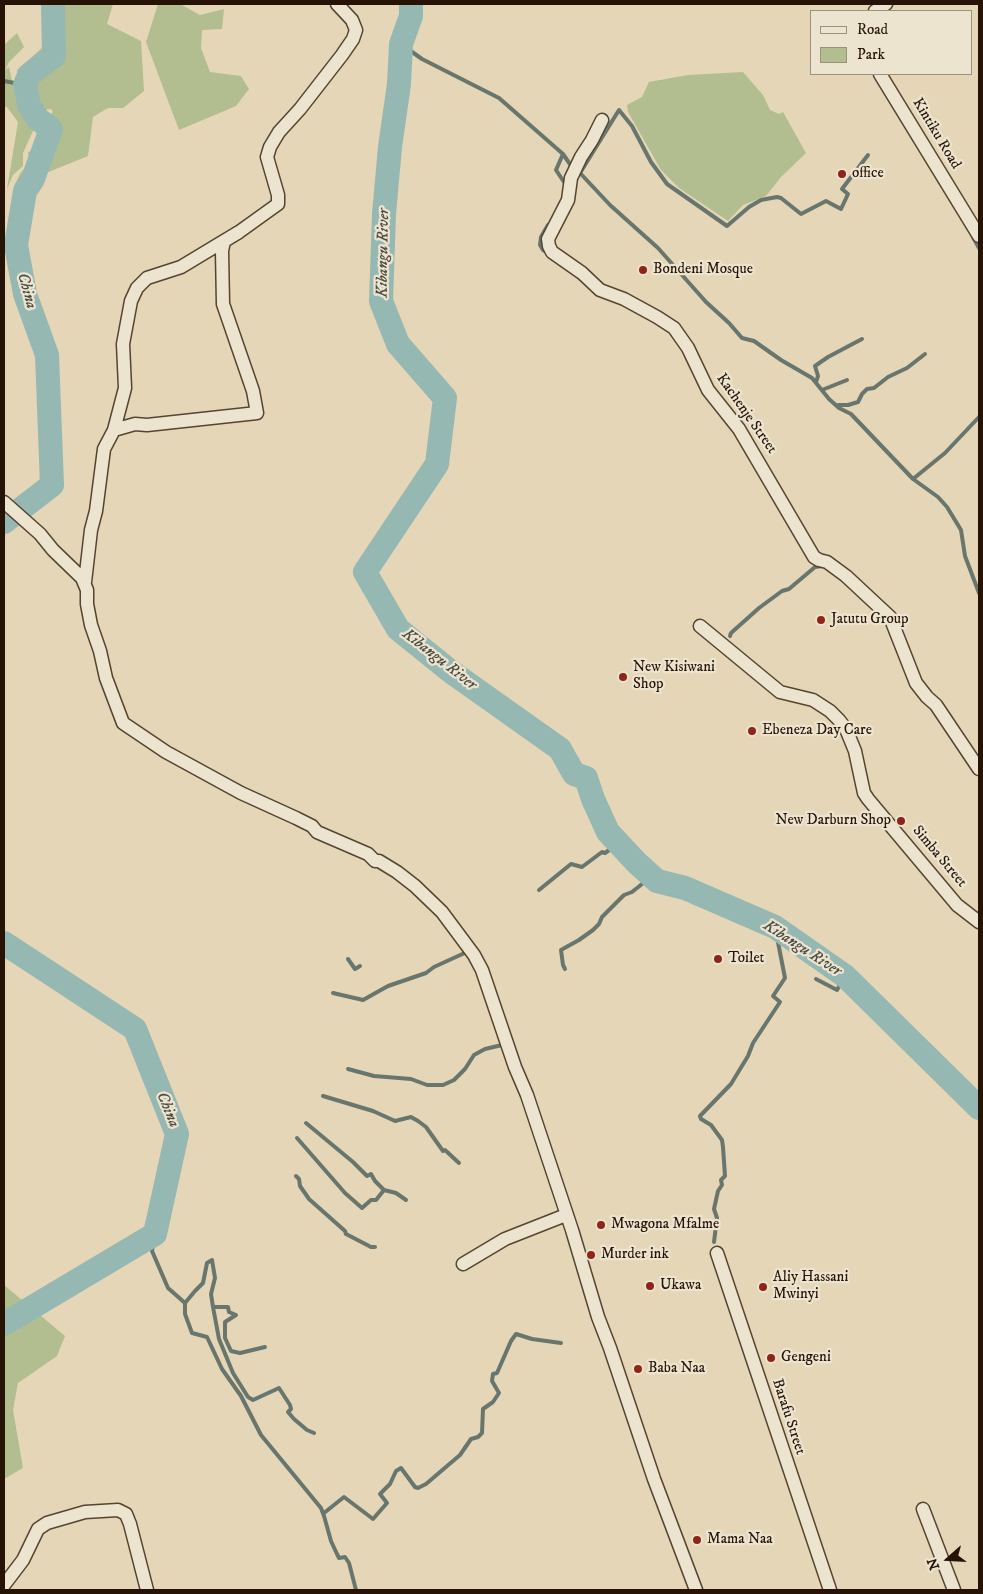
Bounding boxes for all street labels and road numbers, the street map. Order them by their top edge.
street label: Kintiku Road [908,95,964,173]
street label: Kachenje Street [712,370,780,458]
street label: Simba Street [908,822,970,892]
street label: Barafu Street [767,1377,809,1457]

